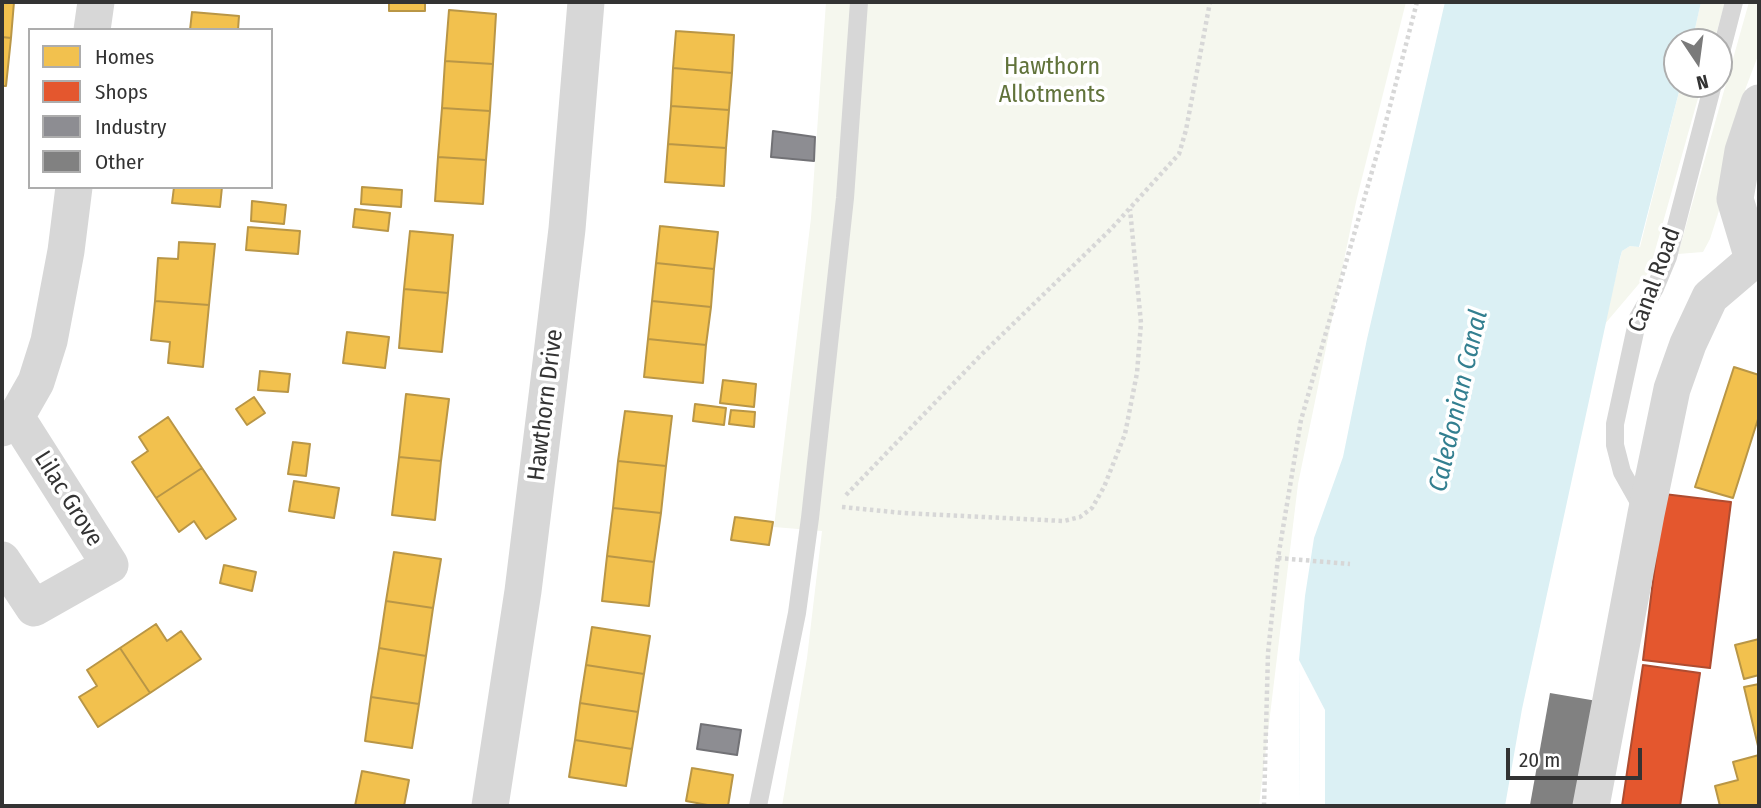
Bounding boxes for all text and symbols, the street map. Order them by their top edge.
legend [28,28,273,189]
north arrow [1663,28,1733,98]
text: Homes [95,44,154,70]
park label: Hawthorn Allotments [999,53,1105,109]
text: N [1694,70,1711,94]
text: Shops [95,79,148,105]
text: Industry [95,114,166,140]
text: Other [95,149,144,175]
street label: Canal Road [1623,224,1687,336]
water label: Caledonian Canal [1423,307,1495,495]
street label: Hawthorn Drive [522,328,570,482]
street label: Lilac Grove [27,446,109,552]
scale bar [1509,734,1646,778]
text: 20 m [1519,747,1560,773]

